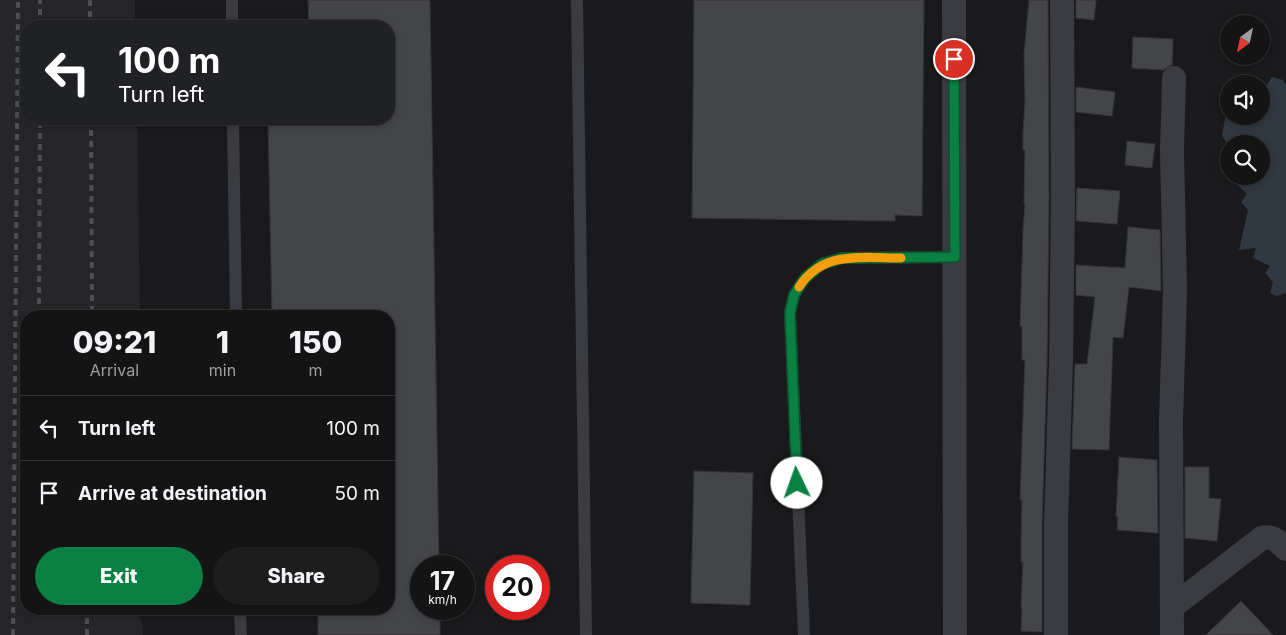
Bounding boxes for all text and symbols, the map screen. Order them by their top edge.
north arrow [1220,15,1270,65]
map controls [1220,15,1270,185]
pin [933,38,975,80]
text: 100 m [118,39,221,81]
icon: left [35,40,100,105]
icon: arrive [940,45,968,73]
button: sound [1220,75,1270,125]
text: Turn left [118,81,204,107]
button: search [1220,135,1270,185]
text: 09:21 [73,324,156,360]
text: 1 [216,324,229,360]
text: 150 [289,324,342,360]
text: Arrival [90,360,139,380]
text: min [209,360,236,380]
text: m [309,360,323,380]
icon: left [35,414,63,442]
text: Turn left [78,417,156,440]
text: 100 m [326,417,380,440]
position arrow [770,456,822,508]
icon: arrive [35,479,63,507]
text: Arrive at destination [78,482,267,505]
text: 50 m [334,482,380,505]
button: Exit [35,547,203,605]
button: Share [213,547,380,605]
speed limit sign: 20 [485,555,550,620]
text: 17 [430,566,455,596]
text: km/h [428,592,457,607]

